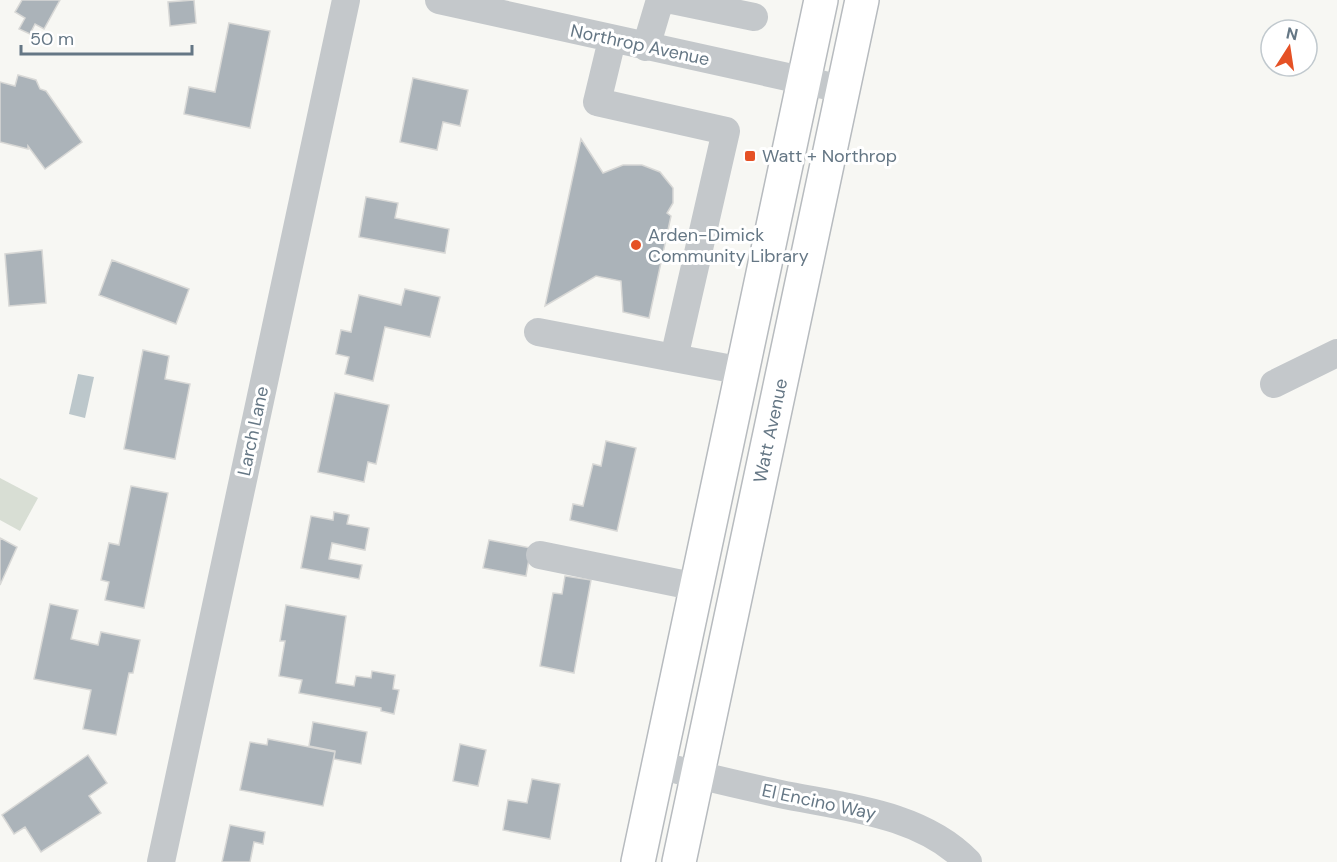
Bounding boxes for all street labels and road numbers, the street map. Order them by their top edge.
street label: Northrop Avenue [568,19,712,71]
street label: Watt Avenue [748,376,793,485]
street label: Larch Lane [232,384,274,478]
street label: El Encino Way [760,778,878,826]

